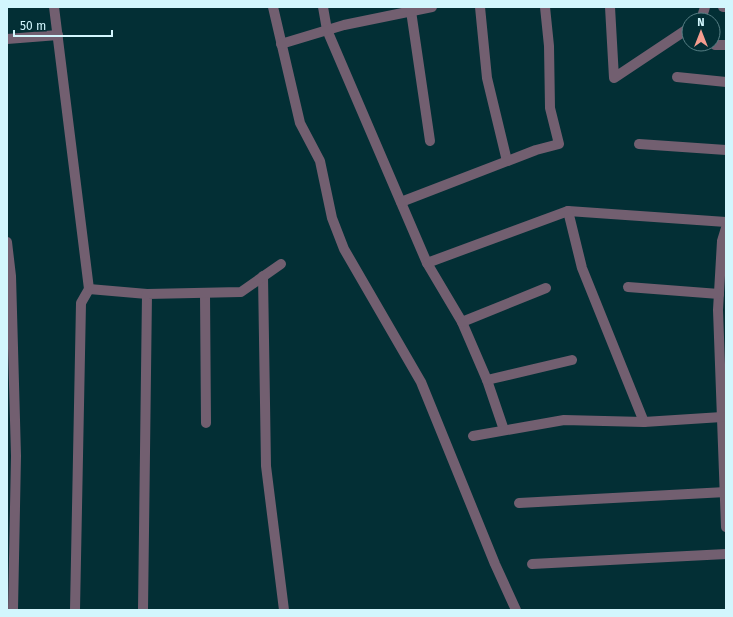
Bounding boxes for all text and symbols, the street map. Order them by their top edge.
scale bar [14,12,112,38]
north arrow [681,12,721,52]
text: N [697,16,705,29]
text: 50 m [20,19,46,33]

